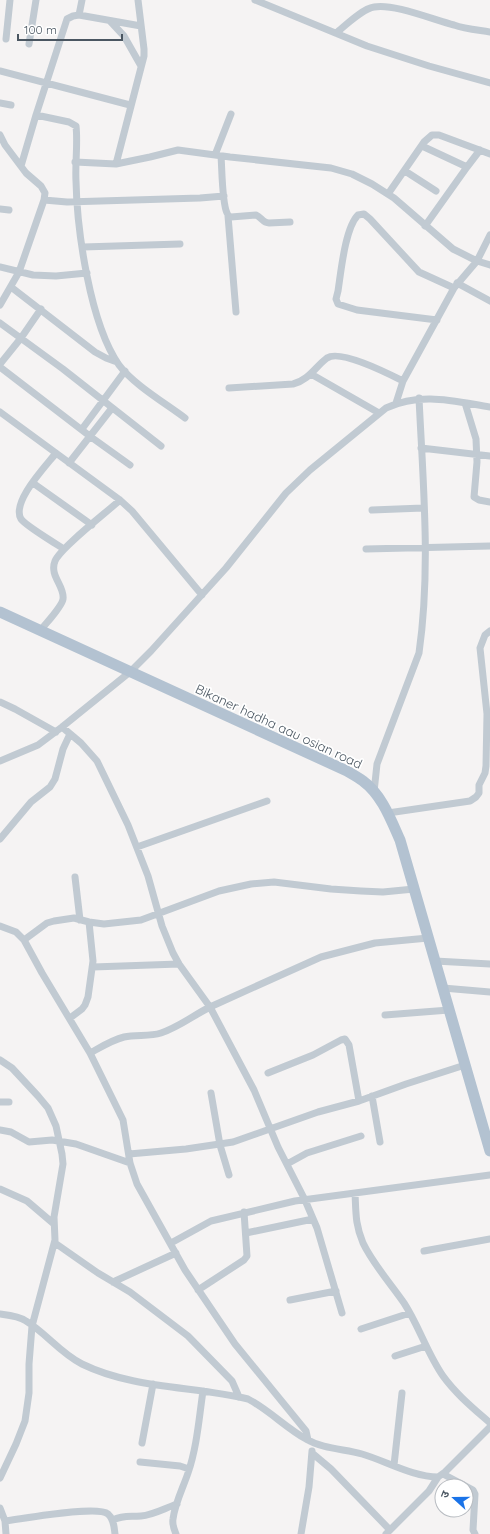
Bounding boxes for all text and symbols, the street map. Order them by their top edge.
scale bar [18,16,122,42]
text: 100 m [24,22,57,37]
street label: Bikaner hadha aau osian road [193,680,365,772]
north arrow [434,1478,474,1518]
text: उ [437,1488,453,1500]

